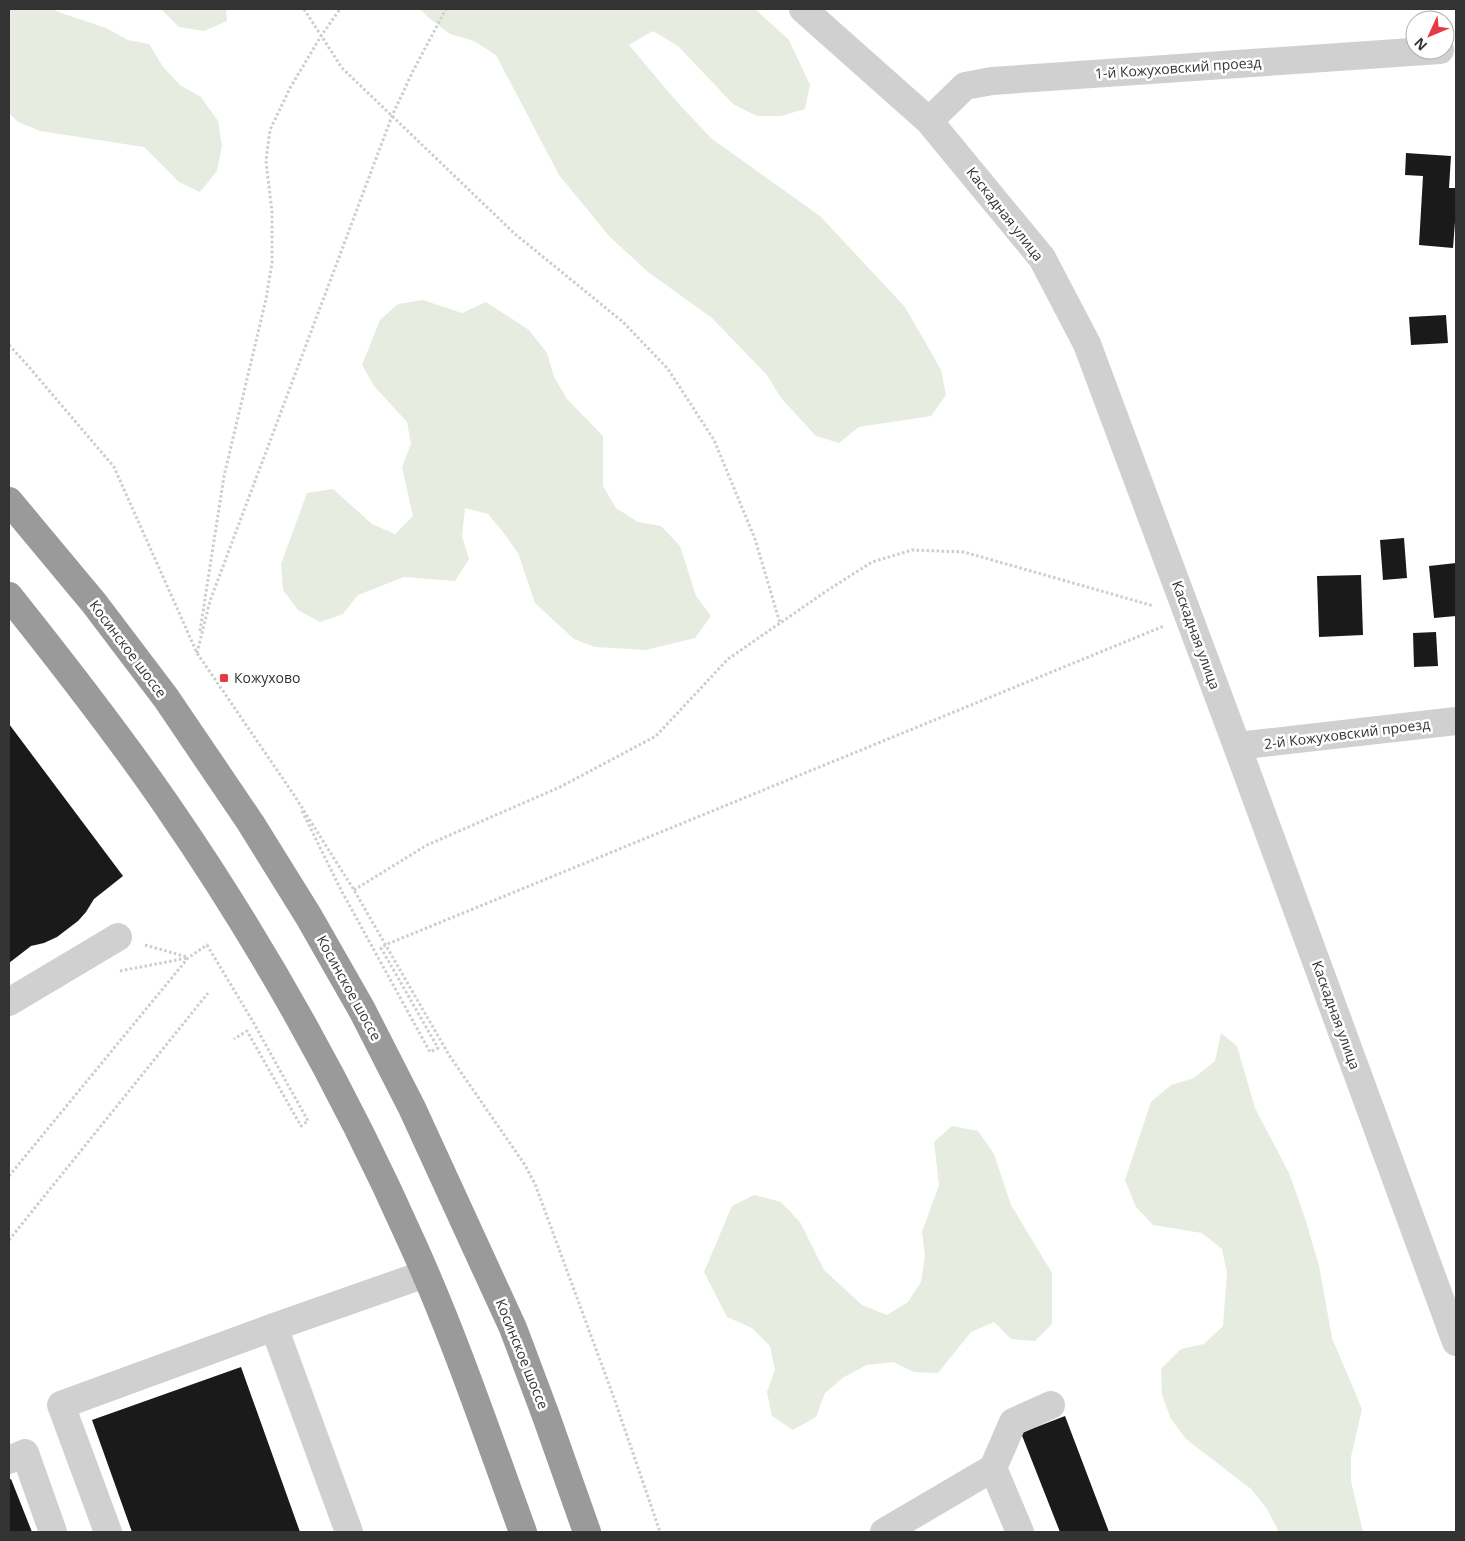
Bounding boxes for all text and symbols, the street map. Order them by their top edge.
north arrow [1405,10,1455,60]
text: N [1409,34,1431,55]
street label: 1-й Кожуховский проезд [1094,52,1262,83]
street label: Каскадная улица [963,163,1048,265]
street label: Каскадная улица [1168,578,1225,692]
street label: Косинское шоссе [85,596,171,701]
place label: Кожухово [234,668,300,687]
marker: Кожухово [218,672,230,684]
street label: 2-й Кожуховский проезд [1263,714,1431,753]
street label: Косинское шоссе [313,932,386,1044]
street label: Каскадная улица [1308,958,1365,1072]
street label: Косинское шоссе [492,1296,553,1412]

